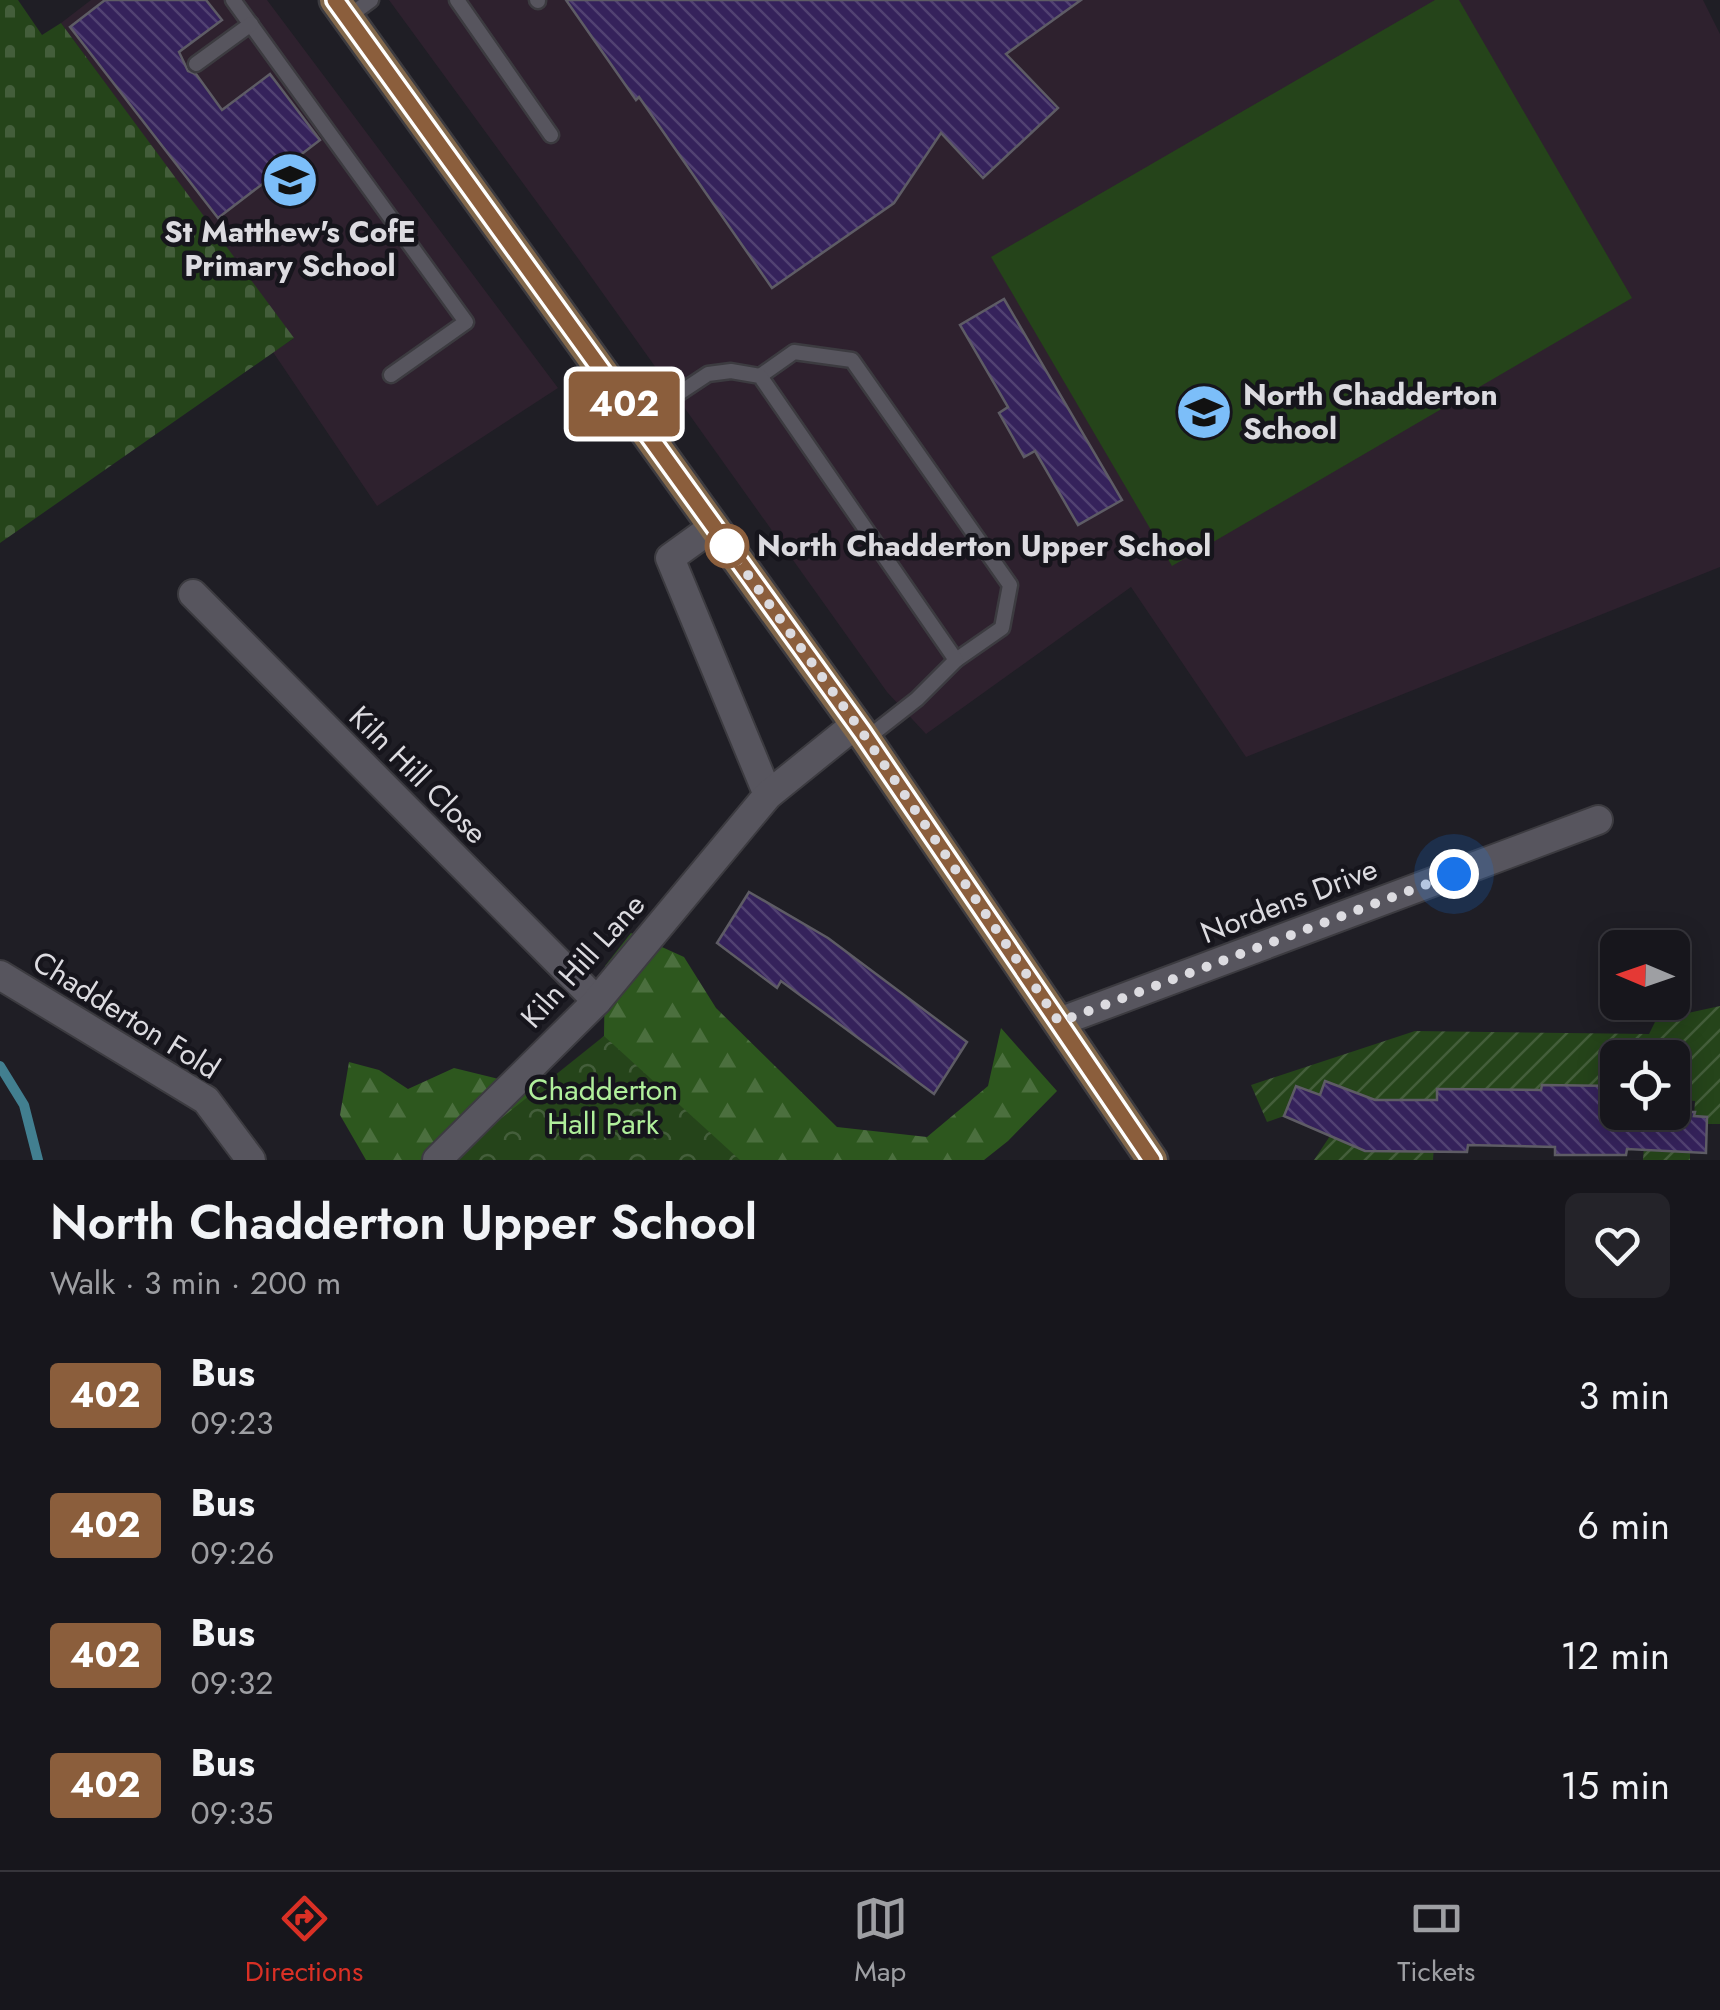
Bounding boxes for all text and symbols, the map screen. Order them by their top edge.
school or university icon: St Matthew's CofE Primary School [260,150,320,210]
place label: St Matthew's CofE Primary School [164,210,416,287]
line badge: 402 [566,372,682,436]
place label: North Chadderton School [1243,373,1498,450]
text: 402 [589,379,659,429]
school or university icon: North Chadderton School [1174,382,1234,442]
place label: North Chadderton Upper School [757,524,1211,567]
marker: North Chadderton Upper School [706,525,748,567]
street label: Kiln Hill Close [340,696,497,853]
street label: Nordens Drive [1194,847,1383,954]
your location [1429,849,1479,899]
street label: Kiln Hill Lane [511,884,655,1037]
north arrow [1600,930,1690,1020]
map controls [1600,930,1690,1130]
street label: Chadderton Fold [24,940,228,1089]
button: locate [1600,1040,1690,1130]
park label: Chadderton Hall Park [528,1068,678,1145]
text: North Chadderton Upper School [50,1188,757,1257]
button: heart [1565,1193,1670,1298]
text: Walk · 3 min · 200 m [50,1260,341,1306]
text: Bus [191,1345,255,1400]
text: 3 min [1578,1368,1670,1423]
text: 402 [70,1370,141,1420]
text: 09:23 [191,1400,273,1446]
text: Bus [191,1475,255,1530]
text: 6 min [1577,1498,1670,1553]
text: 402 [70,1500,141,1550]
text: 09:26 [191,1530,274,1576]
text: Bus [191,1605,255,1660]
text: 12 min [1560,1628,1670,1683]
text: 402 [70,1630,141,1680]
text: 09:32 [191,1660,273,1706]
text: Bus [191,1735,255,1790]
text: 15 min [1561,1758,1670,1813]
text: 402 [70,1760,141,1810]
text: 09:35 [191,1790,273,1836]
tab: Directions [245,1891,363,1992]
tab: Map [853,1891,908,1992]
tab: Tickets [1397,1891,1475,1992]

